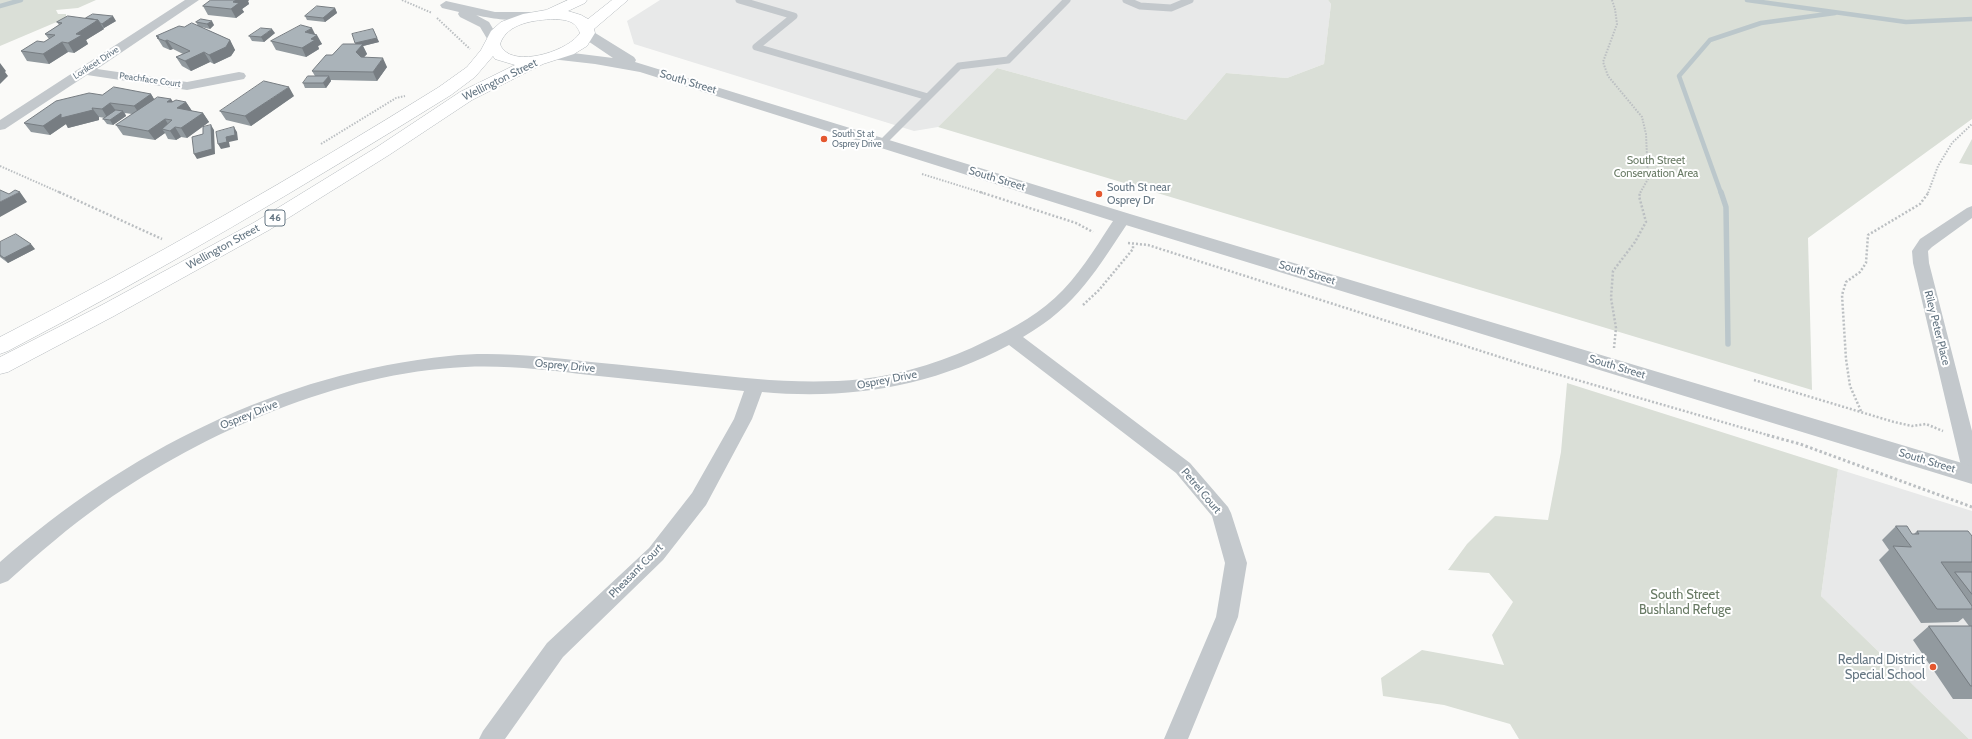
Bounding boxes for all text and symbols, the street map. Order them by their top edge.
street label: Lorikeet Drive [71,44,121,82]
street label: Wellington Street [461,56,539,104]
street label: South Street [658,67,718,97]
street label: Peachface Court [119,70,181,90]
place label: South St at Osprey Drive [832,129,882,150]
marker: South St at Osprey Drive [819,134,829,144]
park label: South Street Conservation Area [1614,154,1698,180]
street label: South Street [967,164,1027,194]
place label: South St near Osprey Dr [1107,181,1170,207]
marker: South St near Osprey Dr [1094,189,1104,199]
road number: 46 [265,210,285,226]
street label: Wellington Street [184,222,262,272]
street label: South Street [1277,258,1337,288]
street label: Riley Peter Place [1921,289,1953,367]
street label: South Street [1587,352,1647,382]
street label: Osprey Drive [534,357,596,375]
street label: Osprey Drive [856,368,918,392]
street label: Osprey Drive [218,398,280,432]
street label: South Street [1897,446,1957,476]
street label: Petrel Court [1178,466,1224,516]
street label: Pheasant Court [606,541,666,601]
park label: South Street Bushland Refuge [1639,587,1731,618]
place label: Redland District Special School [1838,652,1925,683]
marker: Redland District Special School [1928,662,1938,672]

